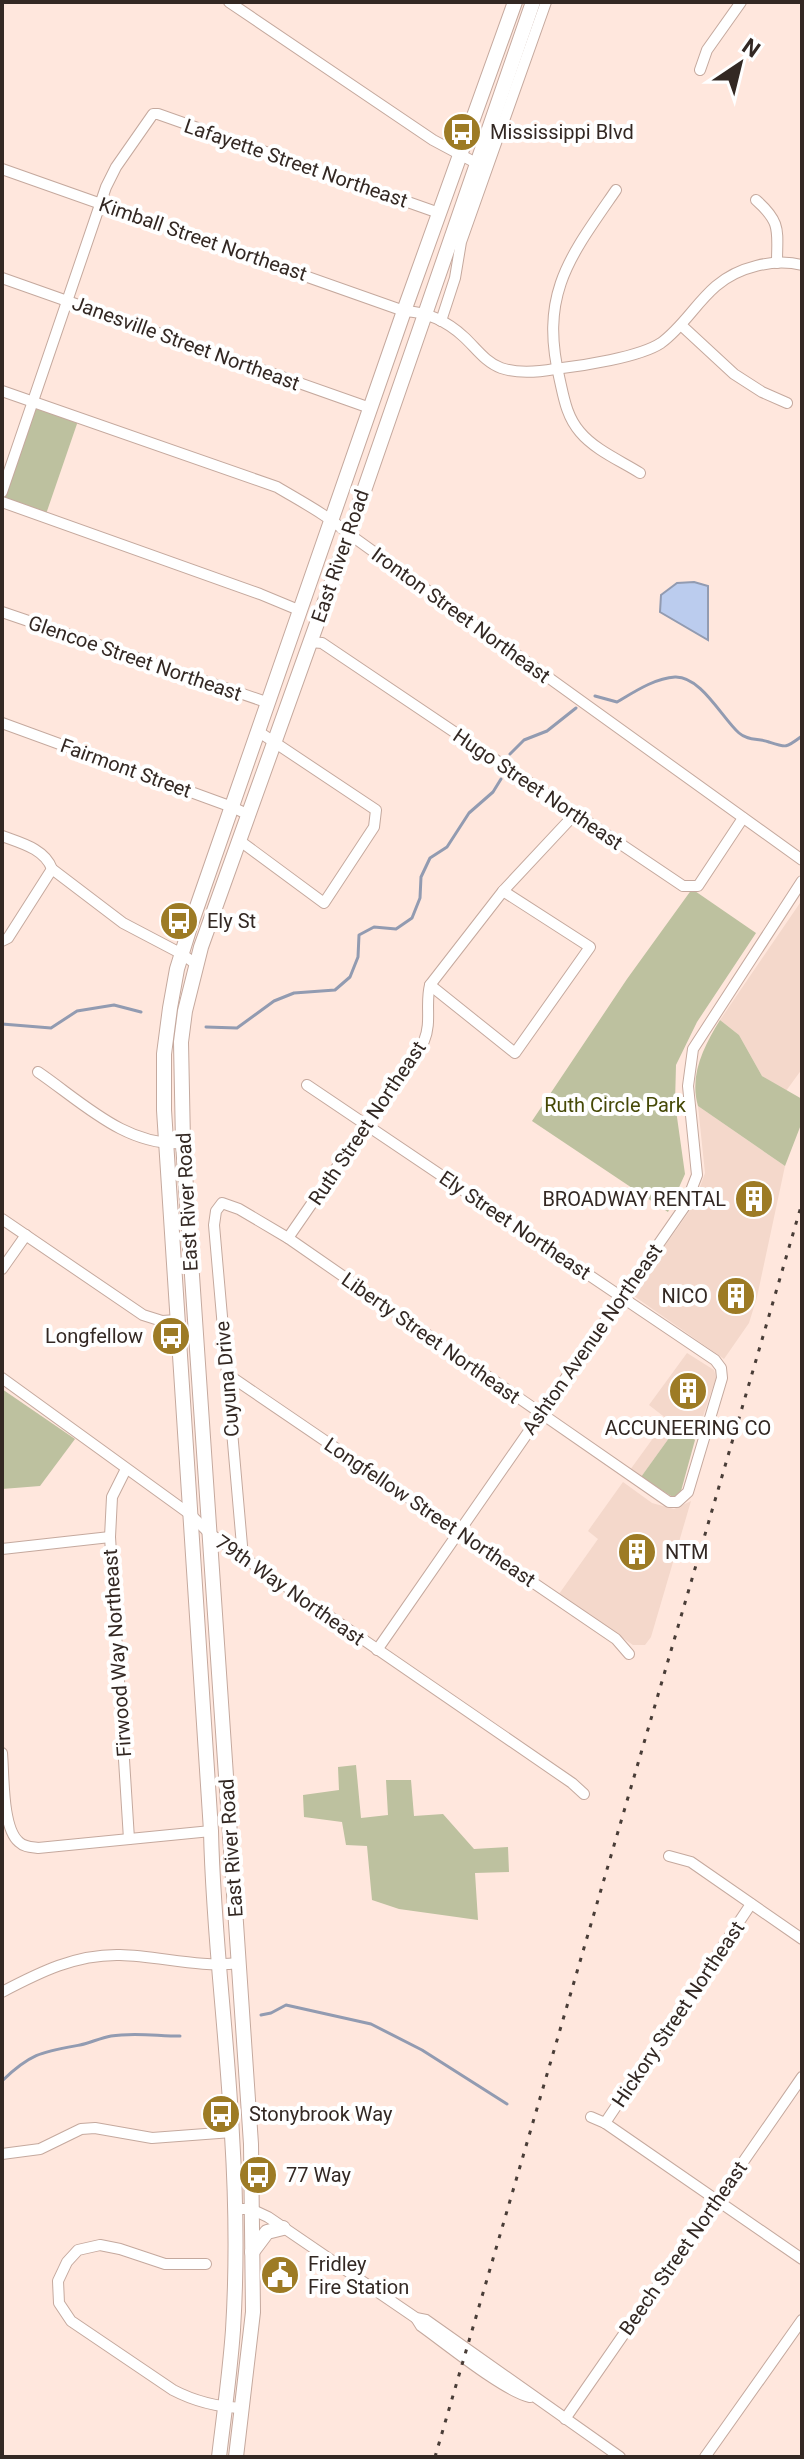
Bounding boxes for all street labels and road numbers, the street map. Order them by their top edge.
street label: Lafayette Street Northeast [181,113,411,213]
street label: Kimball Street Northeast [96,192,310,286]
street label: Janesville Street Northeast [69,291,303,395]
street label: East River Road [306,486,374,626]
street label: Ironton Street Northeast [367,542,555,688]
street label: Glencoe Street Northeast [25,610,245,706]
street label: Hugo Street Northeast [449,723,627,855]
street label: Fairmont Street [57,733,195,803]
street label: Ruth Street Northeast [303,1037,431,1209]
street label: East River Road [171,1132,203,1272]
street label: Ely Street Northeast [435,1165,595,1285]
street label: Ashton Avenue Northeast [517,1239,667,1439]
street label: Liberty Street Northeast [337,1267,525,1409]
street label: Cuyuna Drive [210,1320,244,1438]
street label: Longfellow Street Northeast [320,1432,540,1592]
street label: 79th Way Northeast [211,1530,369,1650]
street label: Firwood Way Northeast [98,1548,136,1758]
street label: East River Road [214,1778,248,1918]
street label: Hickory Street Northeast [607,1916,749,2112]
street label: Beech Street Northeast [614,2156,752,2340]

